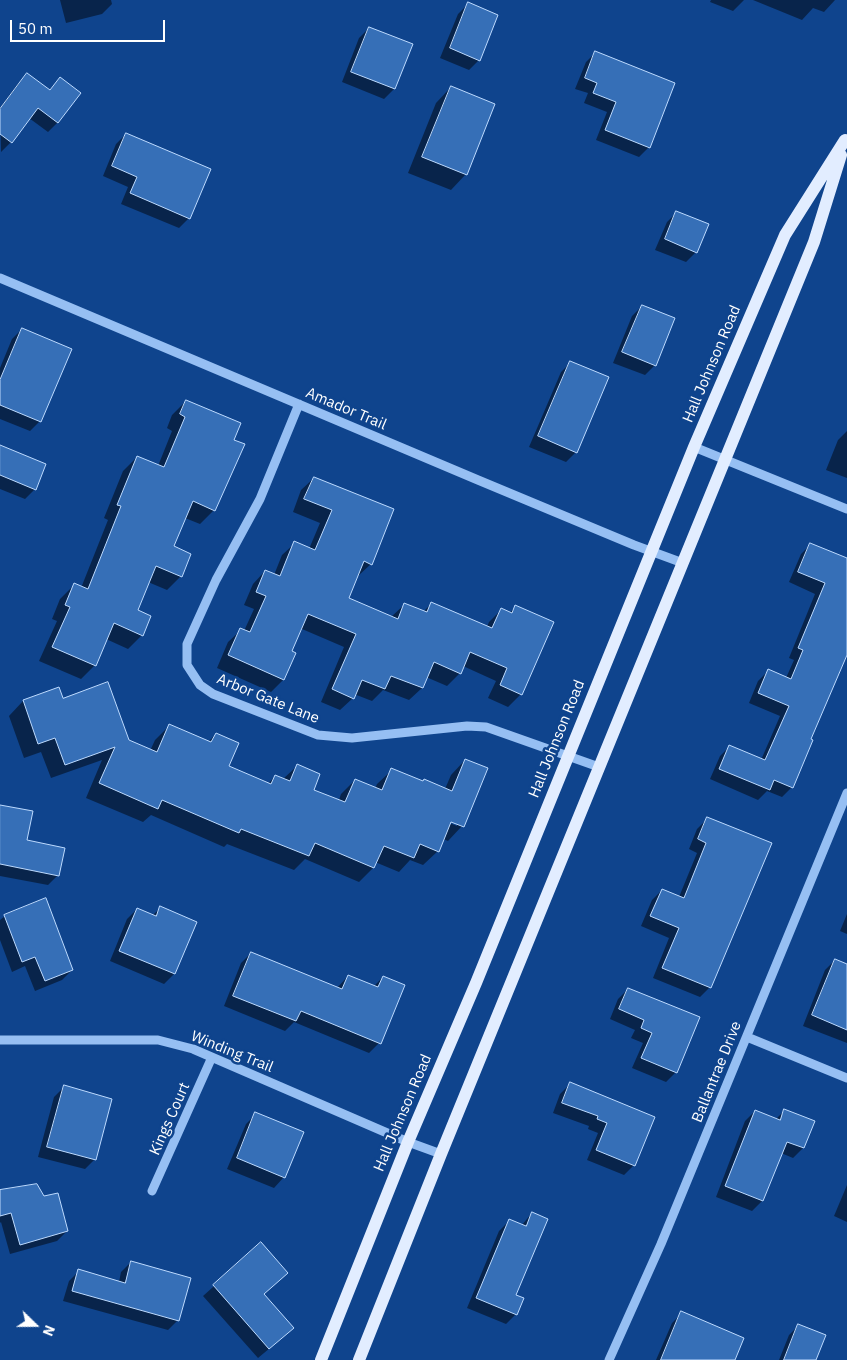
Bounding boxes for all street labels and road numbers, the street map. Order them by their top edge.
street label: Hall Johnson Road [679,303,745,425]
street label: Amador Trail [303,384,389,434]
street label: Arbor Gate Lane [214,670,322,728]
street label: Hall Johnson Road [525,677,589,801]
street label: Ballantrae Drive [688,1019,746,1125]
street label: Winding Trail [188,1027,276,1077]
street label: Hall Johnson Road [370,1052,436,1174]
street label: Kings Court [146,1080,194,1158]

